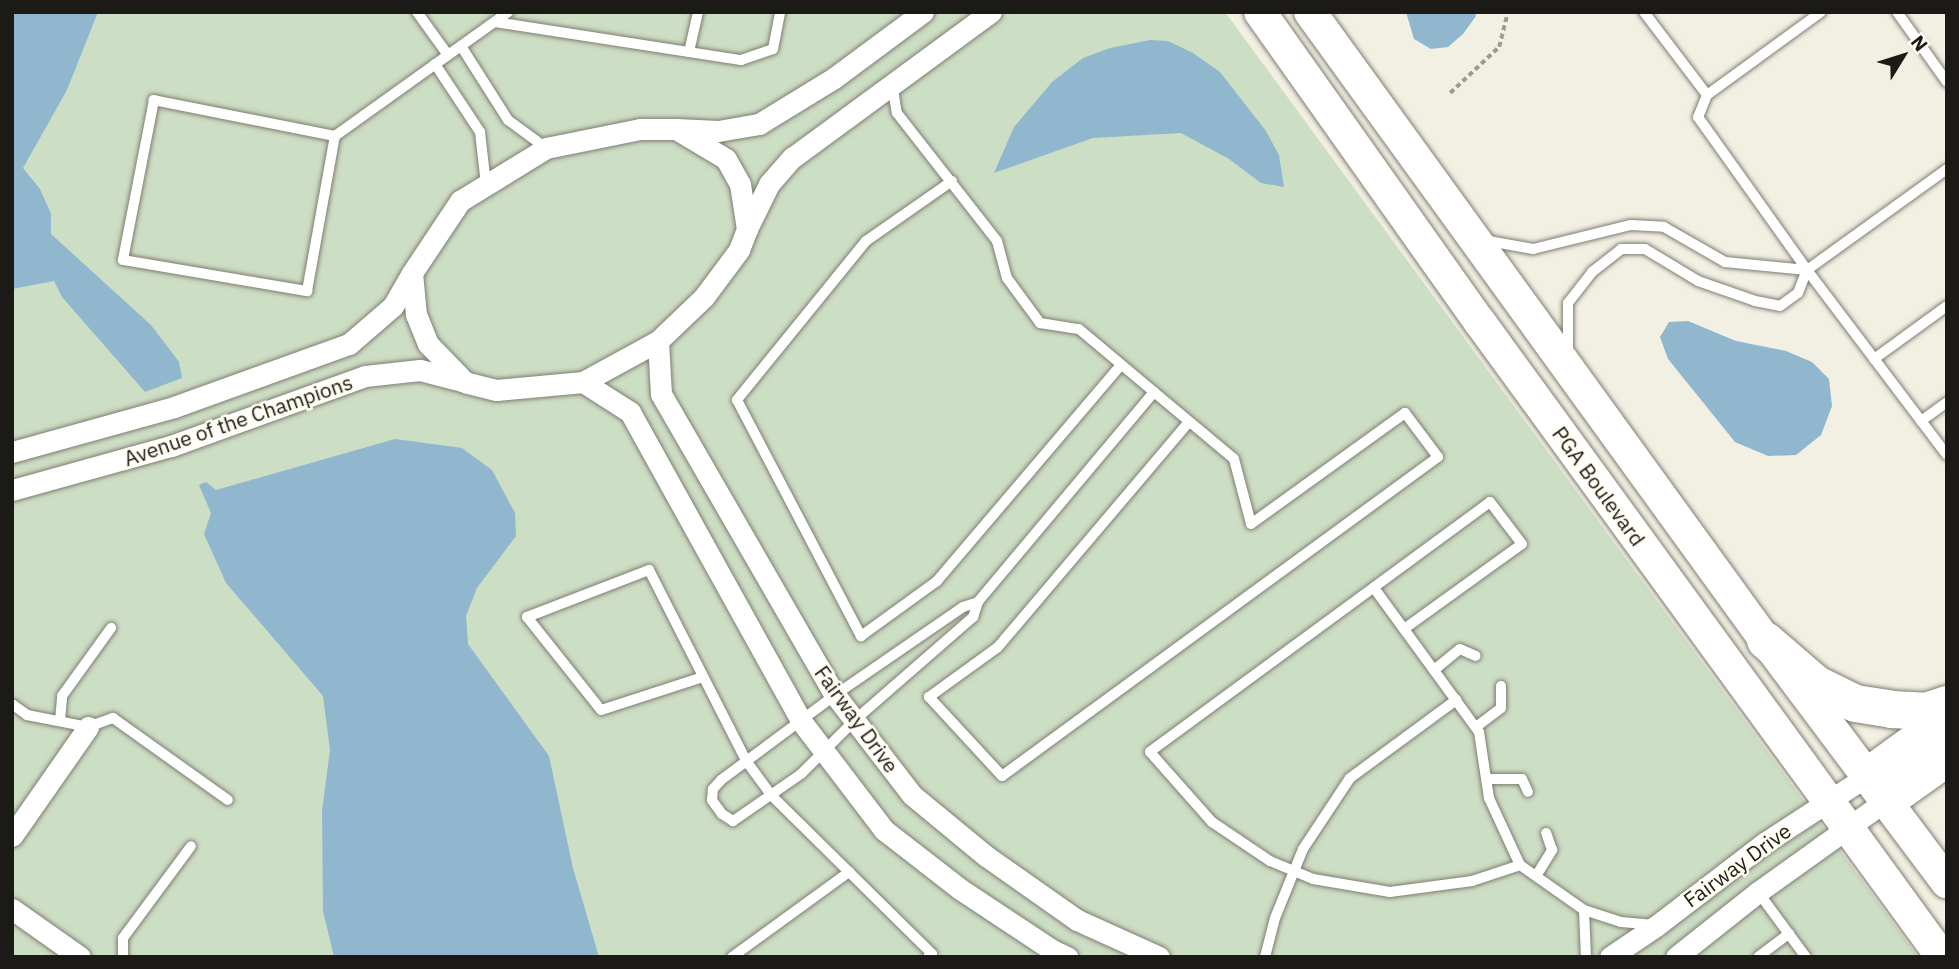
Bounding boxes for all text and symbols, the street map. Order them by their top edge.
north arrow [1868,21,1938,91]
text: N [1906,30,1933,56]
street label: Avenue of the Champions [120,369,356,471]
street label: PGA Boulevard [1547,421,1651,551]
street label: Fairway Drive [810,660,904,778]
street label: Fairway Drive [1678,818,1796,912]

